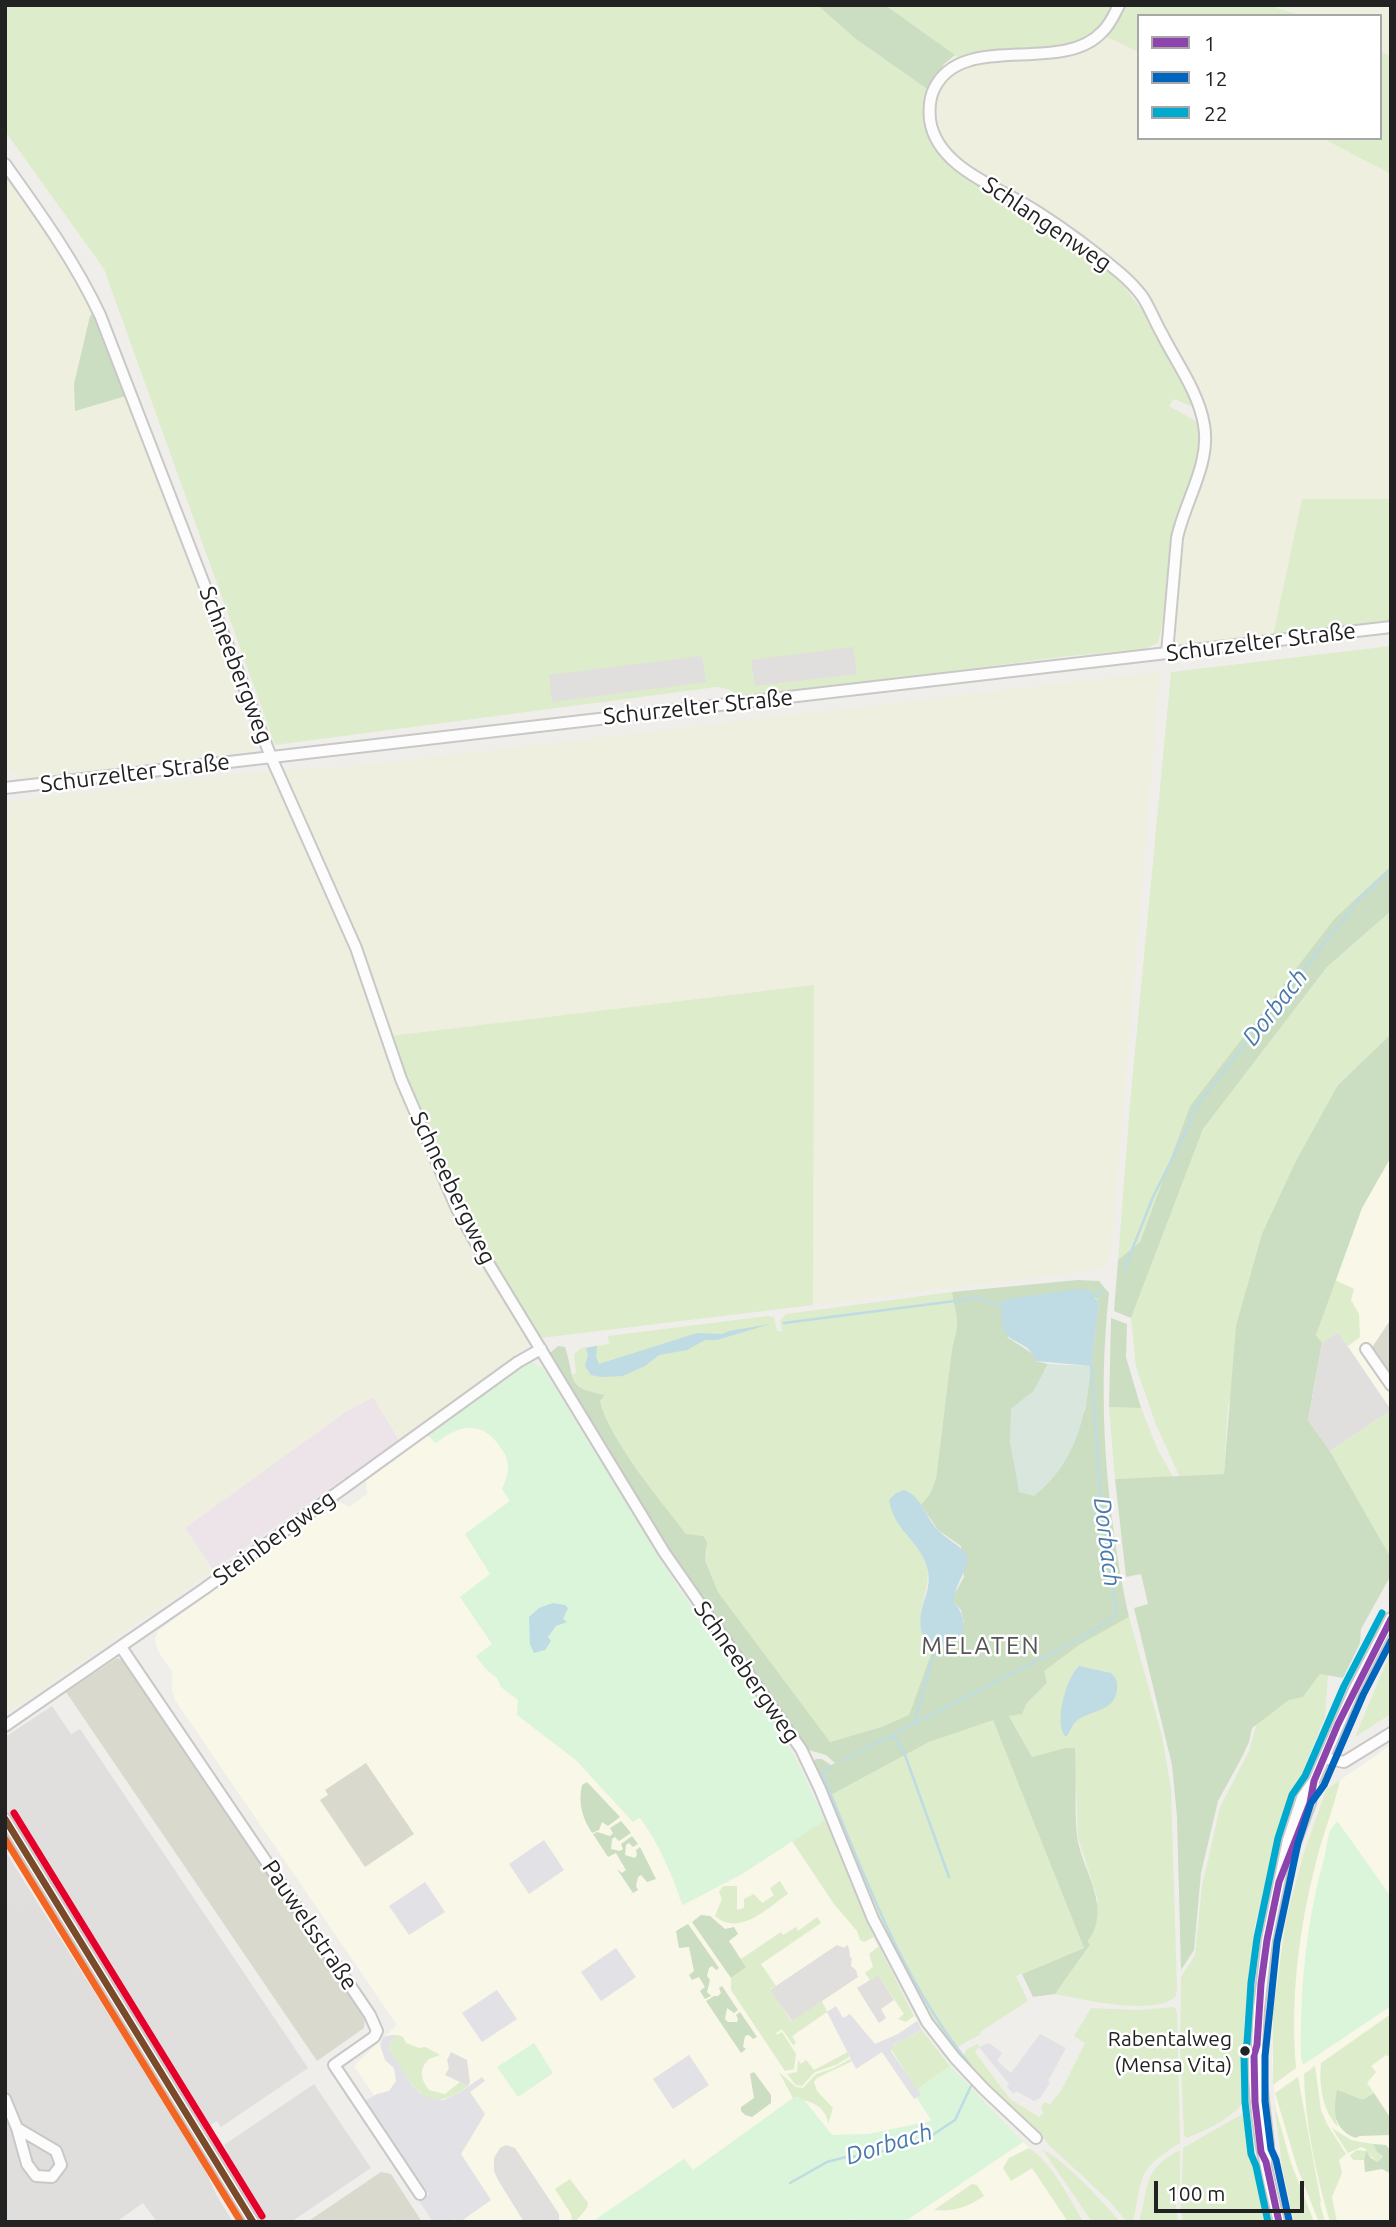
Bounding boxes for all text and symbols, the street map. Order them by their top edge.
legend [1137,14,1382,140]
text: 1 [1204,31,1216,55]
text: 12 [1204,66,1228,90]
text: 22 [1204,101,1228,125]
street label: Schlangenweg [977,171,1117,277]
street label: Schneebergweg [193,582,279,748]
street label: Schurzelter Straße [1165,617,1357,667]
street label: Schurzelter Straße [602,683,794,731]
street label: Schurzelter Straße [39,748,231,798]
water label: Dorbach [1236,963,1314,1051]
street label: Schneebergweg [404,1107,502,1269]
street label: Steinbergweg [208,1484,340,1592]
water label: Dorbach [1087,1496,1127,1588]
street label: Schneebergweg [688,1596,806,1748]
district label: MELATEN [922,1632,1040,1660]
street label: Pauwelsstraße [256,1855,364,1995]
place label: Rabentalweg (Mensa Vita) [1108,2026,1232,2076]
marker: Rabentalweg (Mensa Vita) [1238,2044,1252,2058]
water label: Dorbach [842,2117,936,2171]
scale bar [1158,2168,1308,2212]
text: 100 m [1167,2181,1225,2205]

